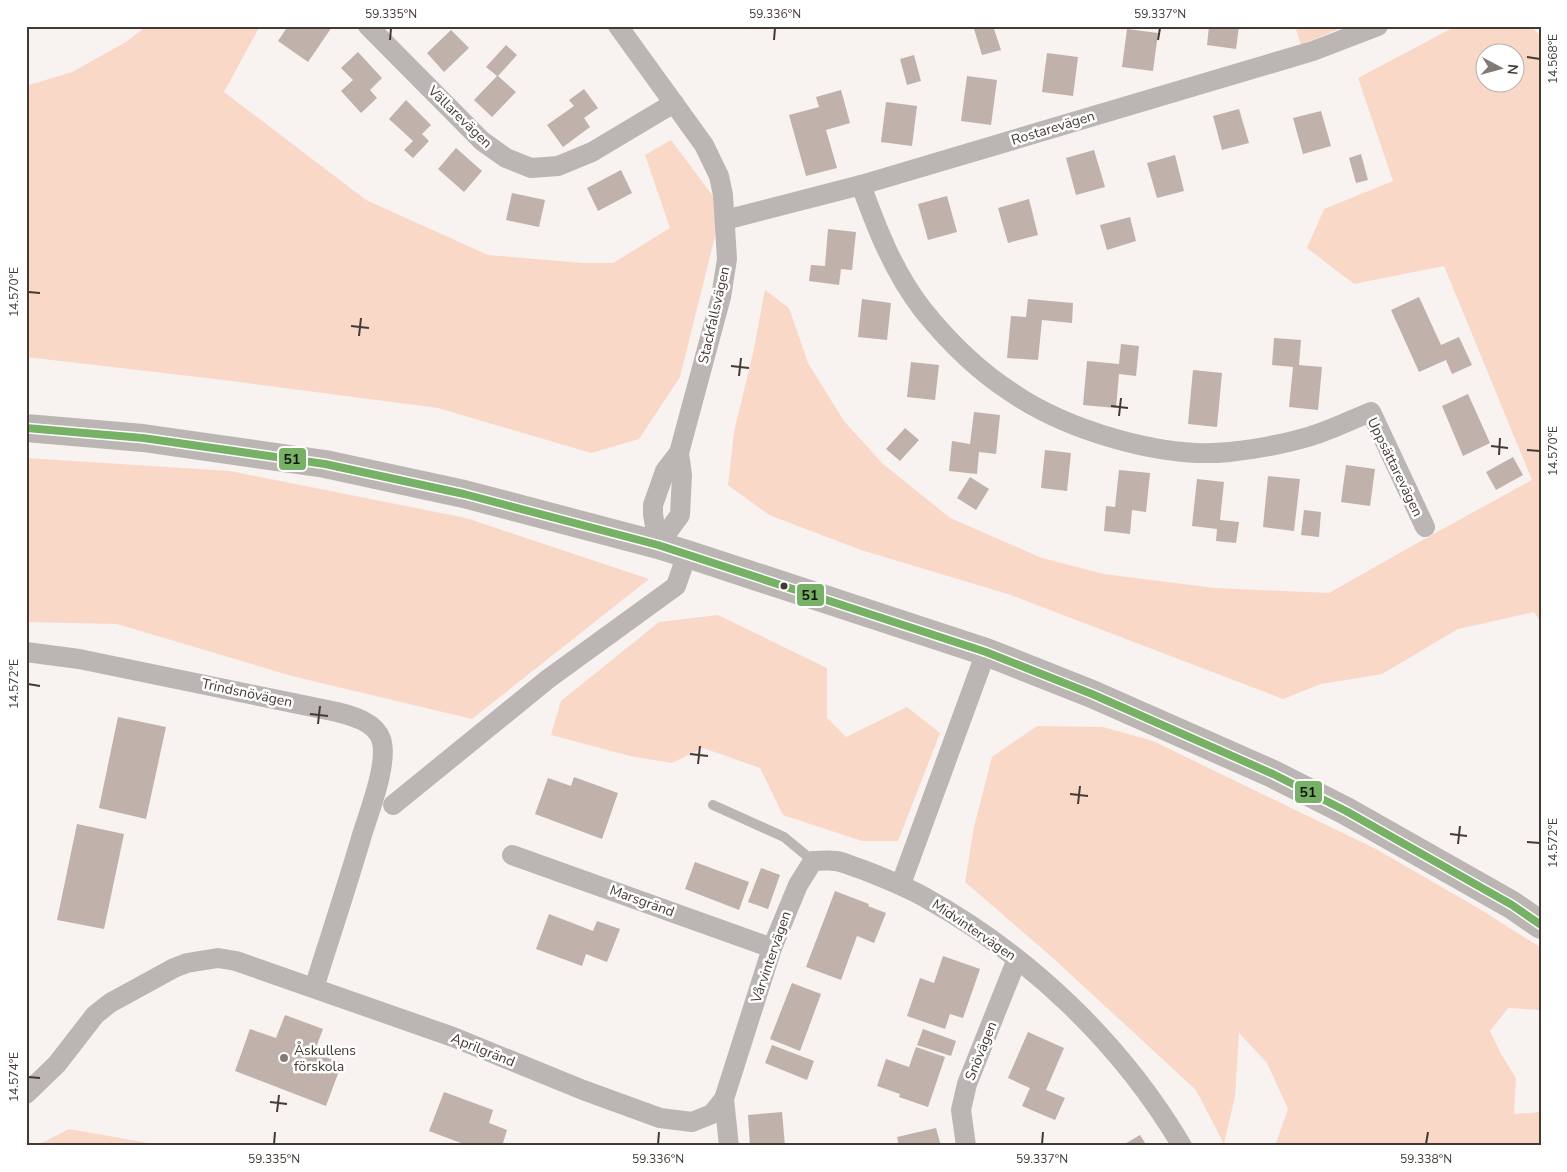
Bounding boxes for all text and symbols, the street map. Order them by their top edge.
text: 59.335°N [365,6,417,22]
text: 59.336°N [749,6,801,22]
text: 59.337°N [1134,6,1186,22]
text: 14.568°E [1545,34,1561,84]
north arrow [1474,42,1524,92]
text: N [1502,63,1522,76]
street label: Vällarevägen [423,81,496,152]
street label: Rostarevägen [1009,106,1097,150]
street label: Stackfallsvägen [694,264,734,366]
text: 14.570°E [6,267,22,317]
street label: Uppsättarevägen [1363,414,1427,520]
text: 14.570°E [1545,426,1561,476]
line badge: 51 [278,447,307,471]
text: 51 [284,450,300,469]
unlabelled marker [779,581,789,591]
line badge: 51 [796,583,825,607]
text: 51 [802,586,818,605]
text: 14.572°E [6,659,22,709]
street label: Trindsnövägen [200,674,294,712]
line badge: 51 [1294,780,1323,804]
text: 51 [1300,783,1316,802]
text: 14.572°E [1545,818,1561,868]
street label: Marsgränd [607,880,677,922]
street label: Midvintervägen [928,895,1020,965]
street label: Vårvintervägen [746,909,796,1006]
street label: Snövägen [961,1019,1001,1083]
street label: Aprilgränd [448,1029,518,1071]
place label: Åskullens förskola [294,1041,356,1076]
text: 14.574°E [6,1052,22,1102]
marker: Åskullens förskola [278,1052,290,1064]
text: 59.335°N [248,1151,300,1167]
text: 59.336°N [632,1151,684,1167]
text: 59.337°N [1016,1151,1068,1167]
text: 59.338°N [1400,1151,1452,1167]

